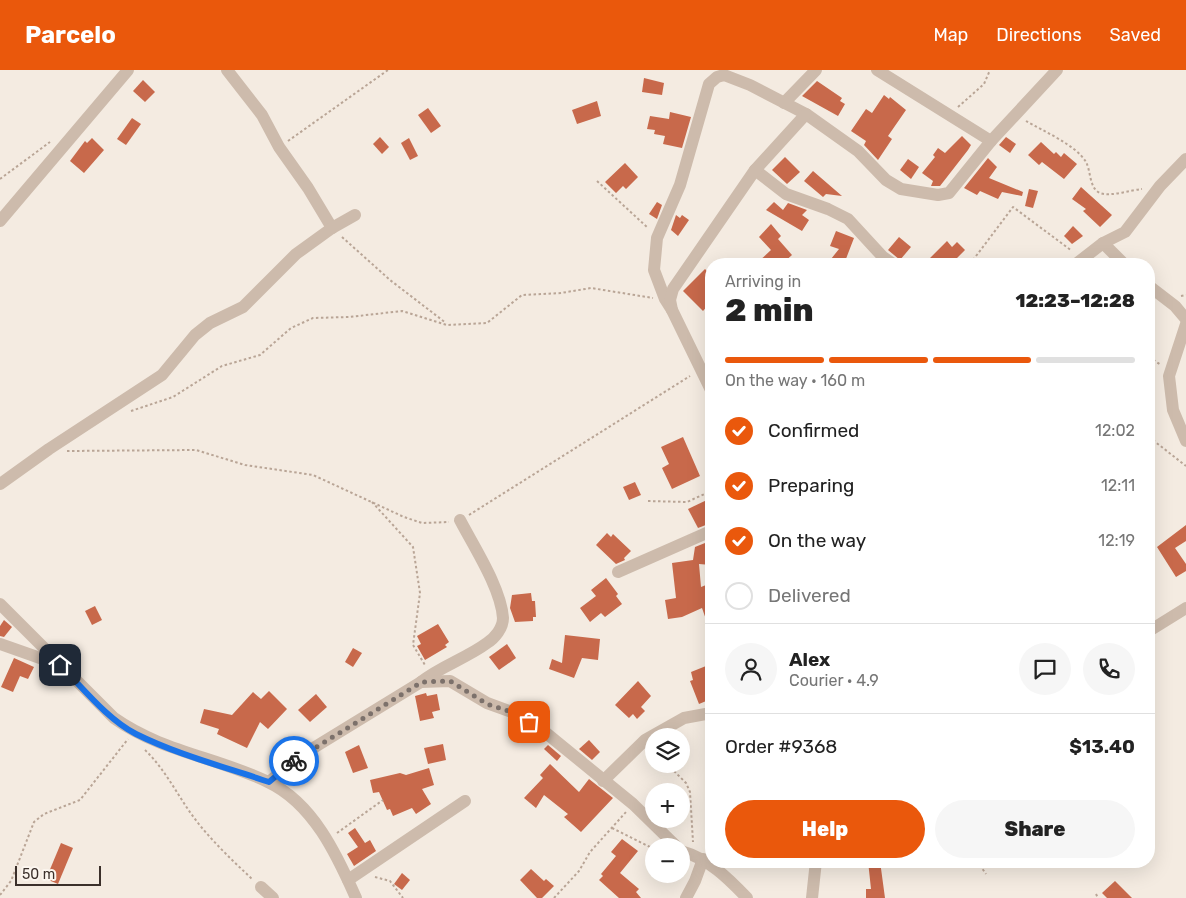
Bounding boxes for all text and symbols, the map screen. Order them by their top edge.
text: Parcelo [25,21,116,49]
text: Map [933,24,968,46]
text: Directions [996,24,1082,46]
text: Saved [1110,24,1161,46]
text: Arriving in [725,272,801,291]
text: 12:23–12:28 [1015,289,1135,312]
text: 2 min [725,291,814,329]
text: On the way · 160 m [725,371,865,390]
icon: check [725,417,753,445]
text: Confirmed [768,419,859,442]
text: 12:02 [1095,421,1135,440]
icon: check [725,472,753,500]
text: Preparing [768,474,854,497]
text: 12:11 [1101,476,1135,495]
icon: check [725,527,753,555]
text: On the way [768,529,866,552]
text: 12:19 [1098,531,1135,550]
text: Delivered [768,584,851,607]
button: person [725,643,777,695]
button: chat [1019,643,1071,695]
button: phone [1083,643,1135,695]
pin [39,644,81,686]
text: Alex [789,648,830,671]
icon: home [46,651,74,679]
text: Courier · 4.9 [789,671,879,690]
pin [508,701,550,743]
icon: bag [515,708,543,736]
map controls [645,728,690,883]
button: layers [645,728,690,773]
text: Order #9368 [725,735,837,758]
text: $13.40 [1069,735,1135,758]
courier [269,736,319,786]
icon: bike [280,747,308,775]
button: + [645,783,690,828]
button: Help [725,800,925,858]
button: Share [935,800,1135,858]
button: − [645,838,690,883]
scale bar [15,863,101,886]
text: 50 m [22,866,55,883]

